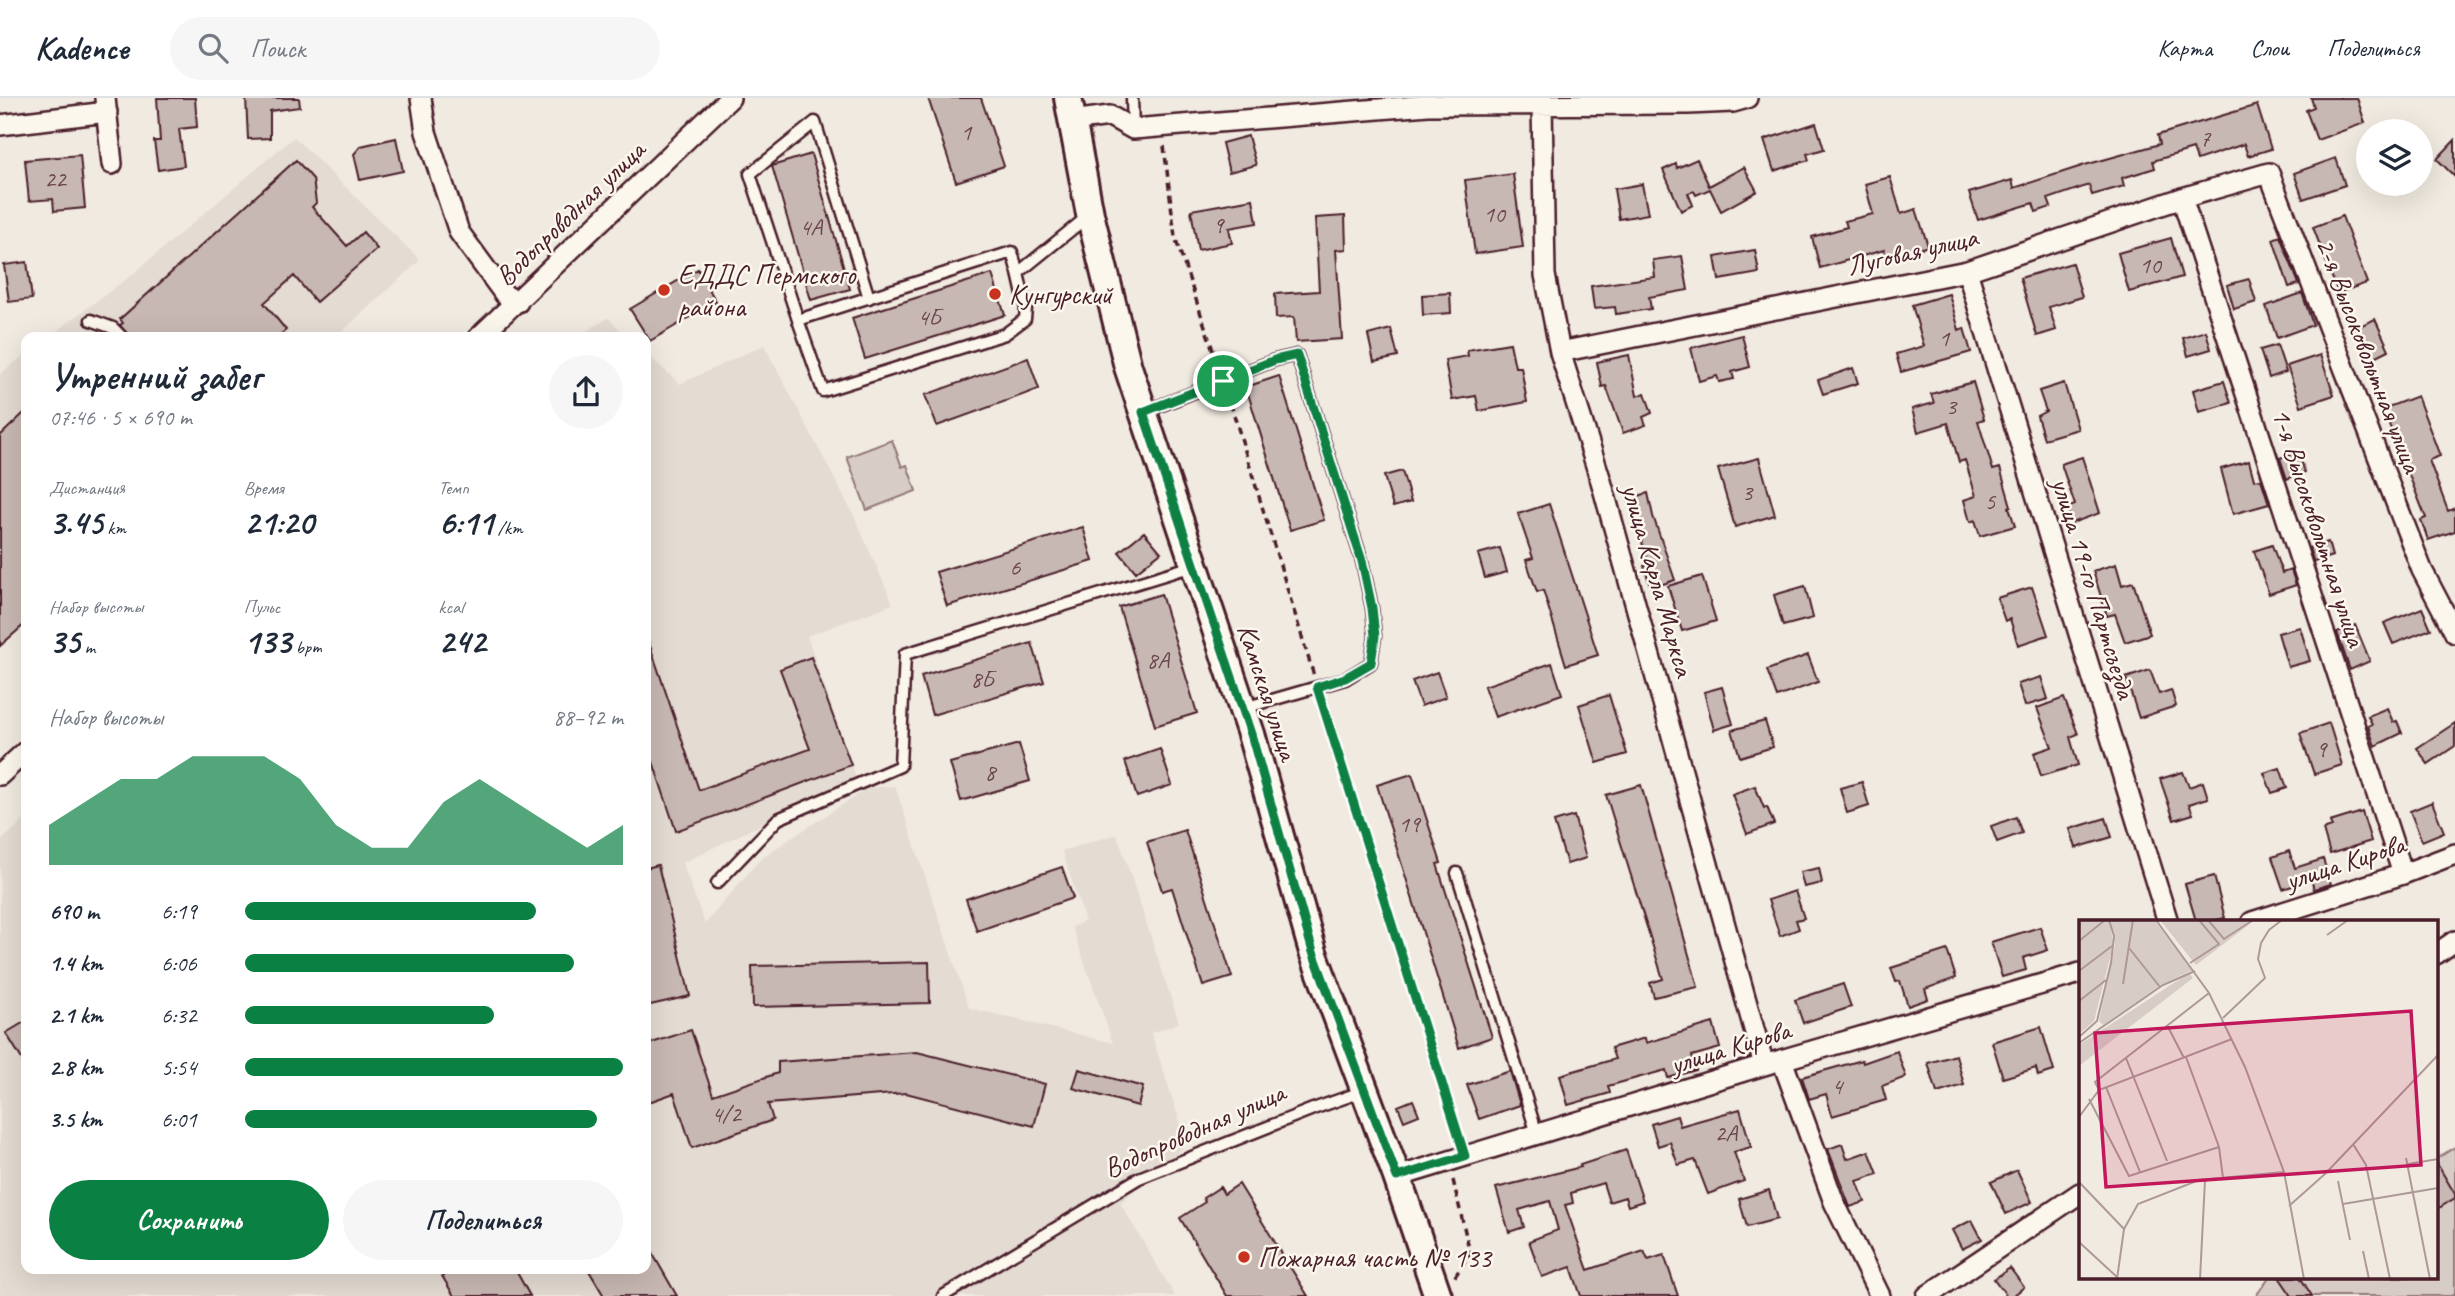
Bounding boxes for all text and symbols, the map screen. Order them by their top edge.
search box [170,17,660,80]
text: Kadence [35,27,128,69]
icon: search [194,29,232,67]
text: Поиск [250,32,305,65]
text: Карта [2158,33,2212,63]
text: Слои [2250,33,2289,63]
text: Поделиться [2327,33,2420,63]
house number: 1 [961,117,973,147]
map controls [2356,119,2433,196]
button: layers [2356,119,2433,196]
house number: 7 [2200,123,2212,153]
street label: Водопроводная улица [488,131,654,293]
house number: 22 [44,164,68,194]
house number: 10 [1483,199,1507,229]
house number: 9 [1213,210,1226,240]
house number: 4А [800,212,823,242]
street label: Луговая улица [1843,219,1982,283]
street label: 2-я Высоковольтная улица [2308,233,2431,479]
house number: 10 [2139,250,2163,280]
place label: ЕДДС Пермского района [678,257,858,324]
place label: Кунгурский [1009,277,1113,312]
marker: ЕДДС Пермского района [656,282,672,298]
marker: Кунгурский [987,286,1003,302]
house number: 4Б [917,302,944,332]
house number: 1 [1939,323,1951,353]
pin [1193,351,1253,411]
text: Утренний забег [49,353,261,400]
button: share [549,355,623,429]
icon: arrive [1204,362,1242,400]
house number: 3 [1946,391,1959,421]
text: 07:46 · 5 × 690 m [49,403,192,432]
street label: 1-я Высоковольтная улица [2264,403,2375,652]
street label: улица 19-го Партсъезда [2042,471,2145,705]
text: Дистанция [49,476,125,500]
text: Время [244,476,284,500]
text: Темп [438,476,469,500]
house number: 3 [1742,477,1755,507]
street label: улица Карла Маркса [1613,478,1703,682]
house number: 5 [1985,486,1997,516]
text: 3.45 [49,500,103,545]
text: 21:20 [244,500,314,545]
text: 6:11 [438,500,493,545]
text: km [103,516,126,540]
text: /km [493,516,523,540]
house number: 6 [1010,552,1022,582]
text: Набор высоты [49,595,143,619]
text: Пульс [244,595,280,619]
text: kcal [438,595,463,619]
text: 35 [49,619,80,664]
text: 133 [244,619,291,664]
text: 242 [438,619,486,664]
street label: Камская улица [1230,619,1307,767]
text: m [80,635,95,659]
text: bpm [291,635,322,659]
house number: 8А [1147,645,1170,675]
house number: 8Б [970,664,997,694]
text: Набор высоты [49,703,163,732]
text: 88–92 m [553,703,623,732]
house number: 9 [2316,734,2329,764]
house number: 8 [985,757,998,787]
house number: 19 [1398,809,1422,839]
street label: улица Кирова [2279,825,2412,898]
text: 690 m [49,897,99,926]
text: 6:19 [161,897,197,926]
inset map [2079,920,2438,1278]
text: 1.4 km [49,949,103,978]
text: 6:06 [161,949,197,978]
text: 2.1 km [49,1001,103,1030]
text: 6:32 [161,1001,197,1030]
street label: улица Кирова [1664,1011,1797,1082]
text: 2.8 km [49,1053,103,1082]
text: 5:54 [161,1053,197,1082]
house number: 4 [1832,1071,1845,1101]
street label: Водопроводная улица [1098,1073,1292,1186]
house number: 4/2 [711,1099,743,1129]
text: 3.5 km [49,1105,102,1134]
text: 6:01 [161,1105,197,1134]
house number: 2А [1715,1118,1738,1148]
button: Сохранить [49,1180,329,1260]
button: Поделиться [343,1180,623,1260]
place label: Пожарная часть № 133 [1258,1240,1494,1275]
marker: Пожарная часть № 133 [1236,1249,1252,1265]

